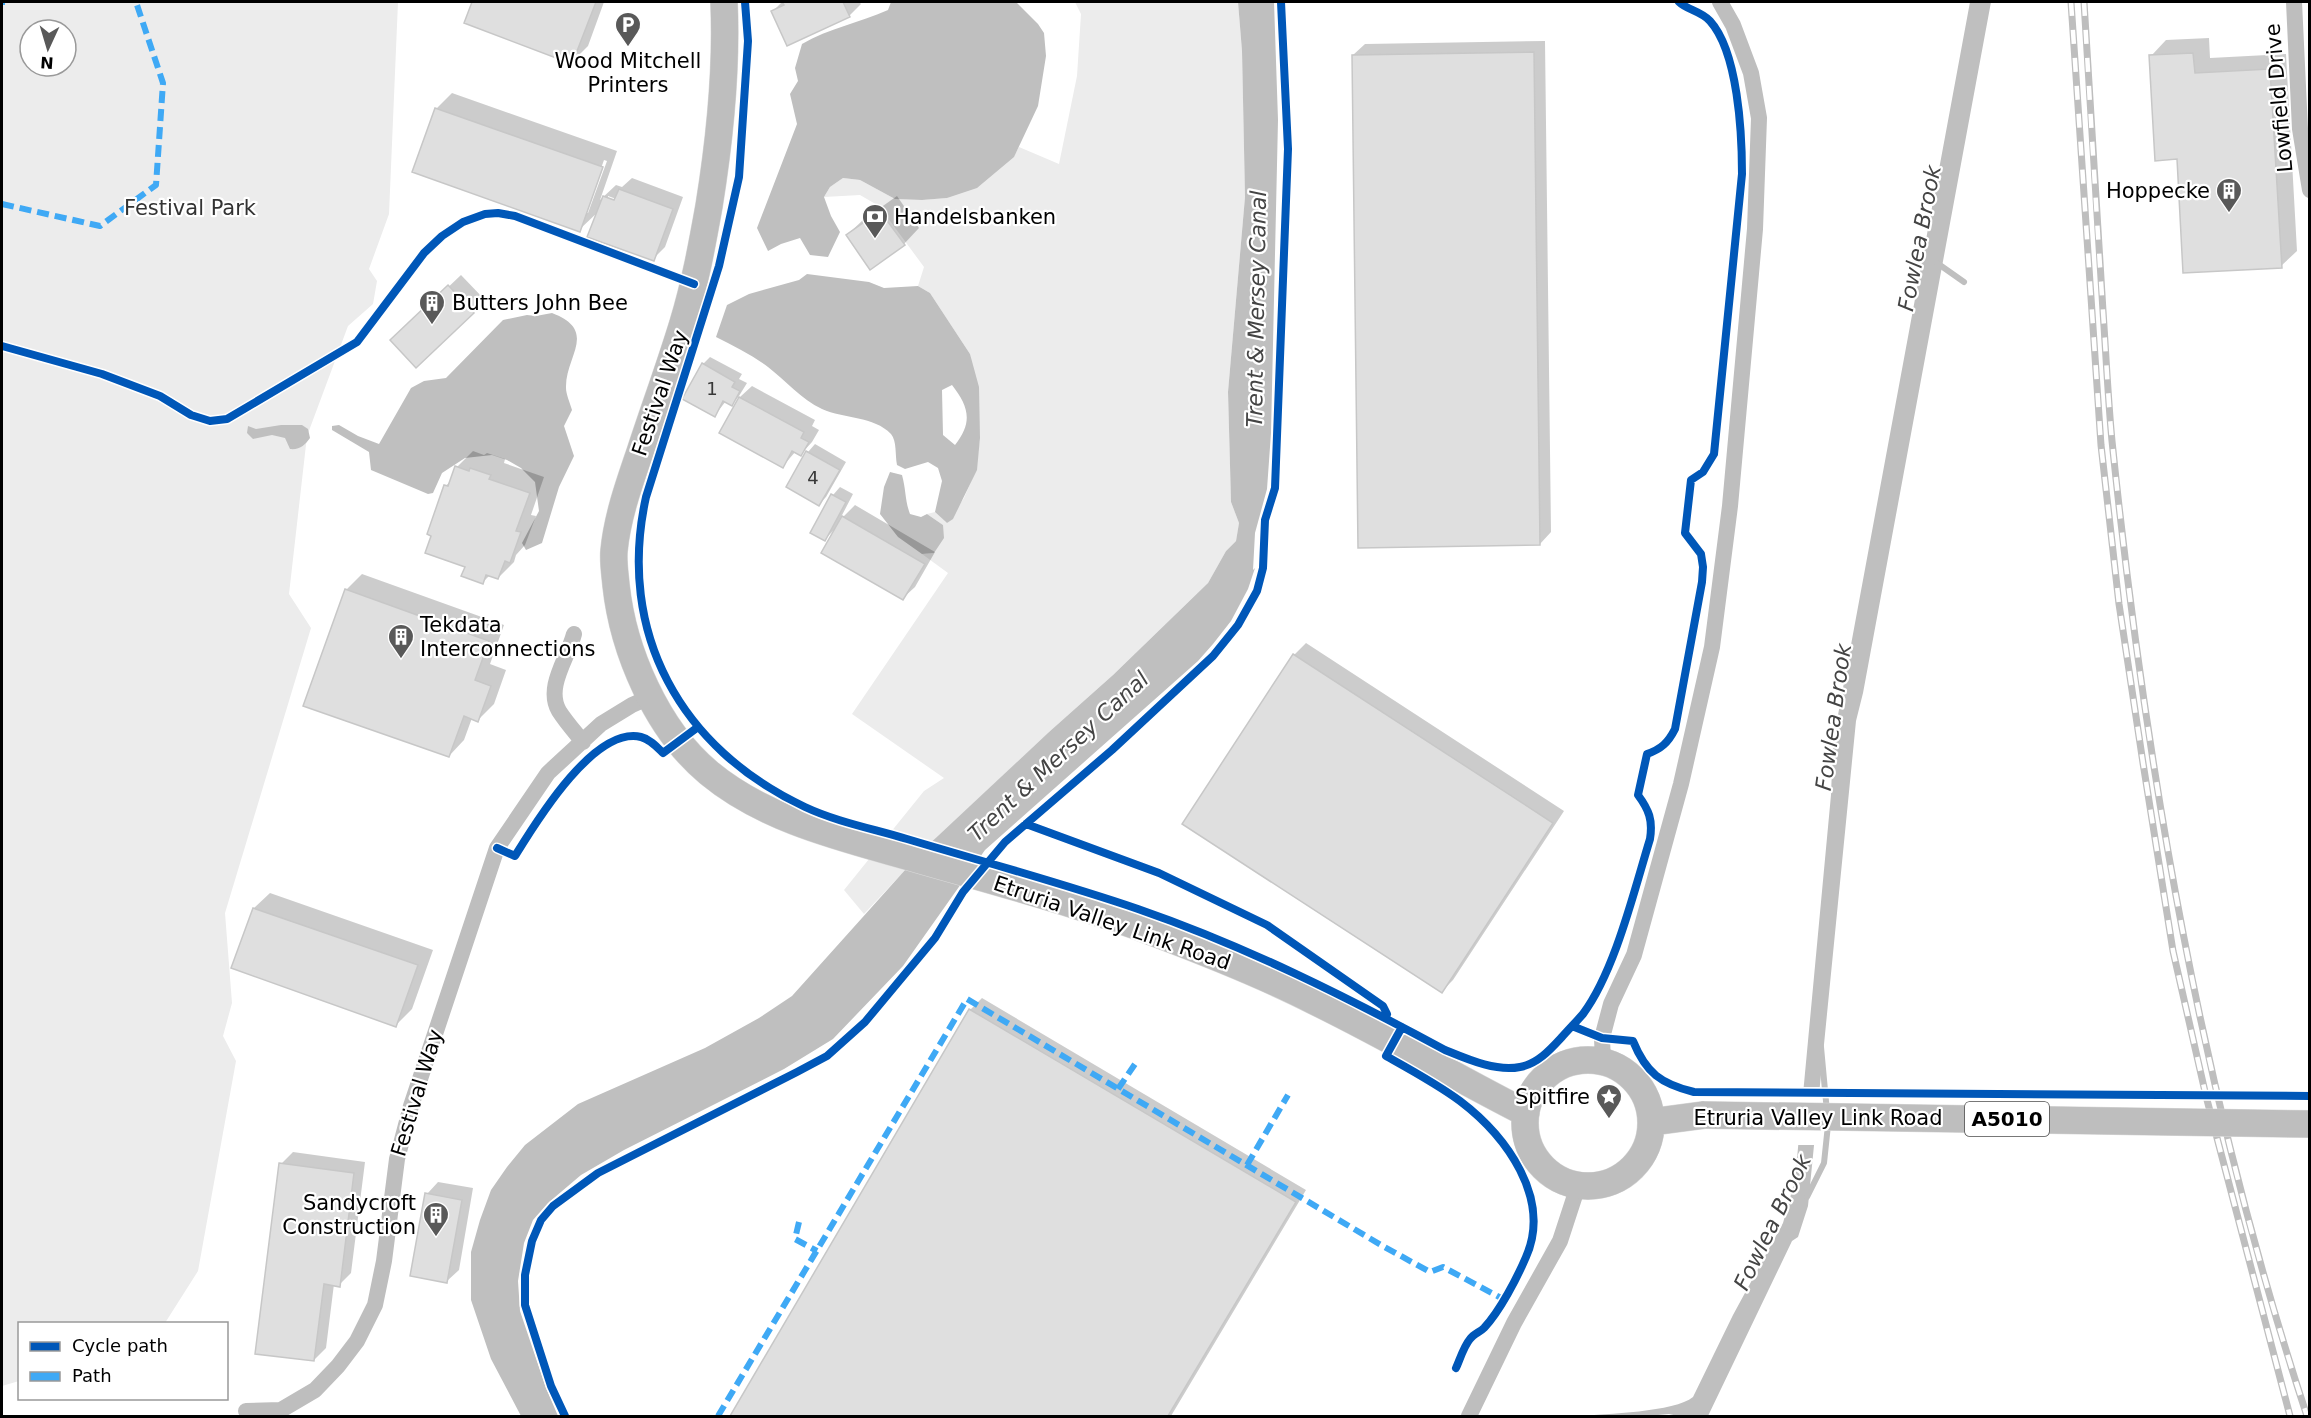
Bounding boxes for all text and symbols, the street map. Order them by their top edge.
parking icon: Wood Mitchell Printers [613,10,643,48]
north arrow [18,18,78,78]
street label: Lowfield Drive [2261,23,2297,173]
place label: Wood Mitchell Printers [555,49,701,97]
text: N [40,53,54,72]
water label: Fowlea Brook [1893,162,1946,313]
building icon: Hoppecke [2214,176,2244,214]
place label: Hoppecke [2106,179,2210,203]
water label: Trent & Mersey Canal [1242,190,1271,428]
park label: Festival Park [124,196,257,220]
bank icon: Handelsbanken [860,202,890,240]
place label: Handelsbanken [894,205,1056,229]
building icon: Butters John Bee [417,288,447,326]
place label: Butters John Bee [452,291,628,315]
street label: Festival Way [627,327,693,459]
house number: 1 [706,378,718,399]
house number: 4 [807,467,819,488]
place label: Tekdata Interconnections [419,613,595,661]
building icon: Tekdata Interconnections [386,622,416,660]
water label: Fowlea Brook [1811,641,1856,792]
water label: Trent & Mersey Canal [963,666,1154,846]
street label: Etruria Valley Link Road [990,871,1234,975]
street label: Festival Way [386,1027,448,1159]
place icon: Spitfire [1594,1082,1624,1120]
place label: Spitfire [1515,1085,1590,1109]
road number: A5010 [1965,1102,2049,1136]
street label: Etruria Valley Link Road [1693,1106,1943,1130]
water label: Fowlea Brook [1729,1149,1817,1294]
place label: Sandycroft Construction [282,1191,416,1239]
building icon: Sandycroft Construction [421,1200,451,1238]
legend [18,1322,228,1400]
text: Cycle path [72,1335,168,1356]
text: Path [72,1365,112,1386]

